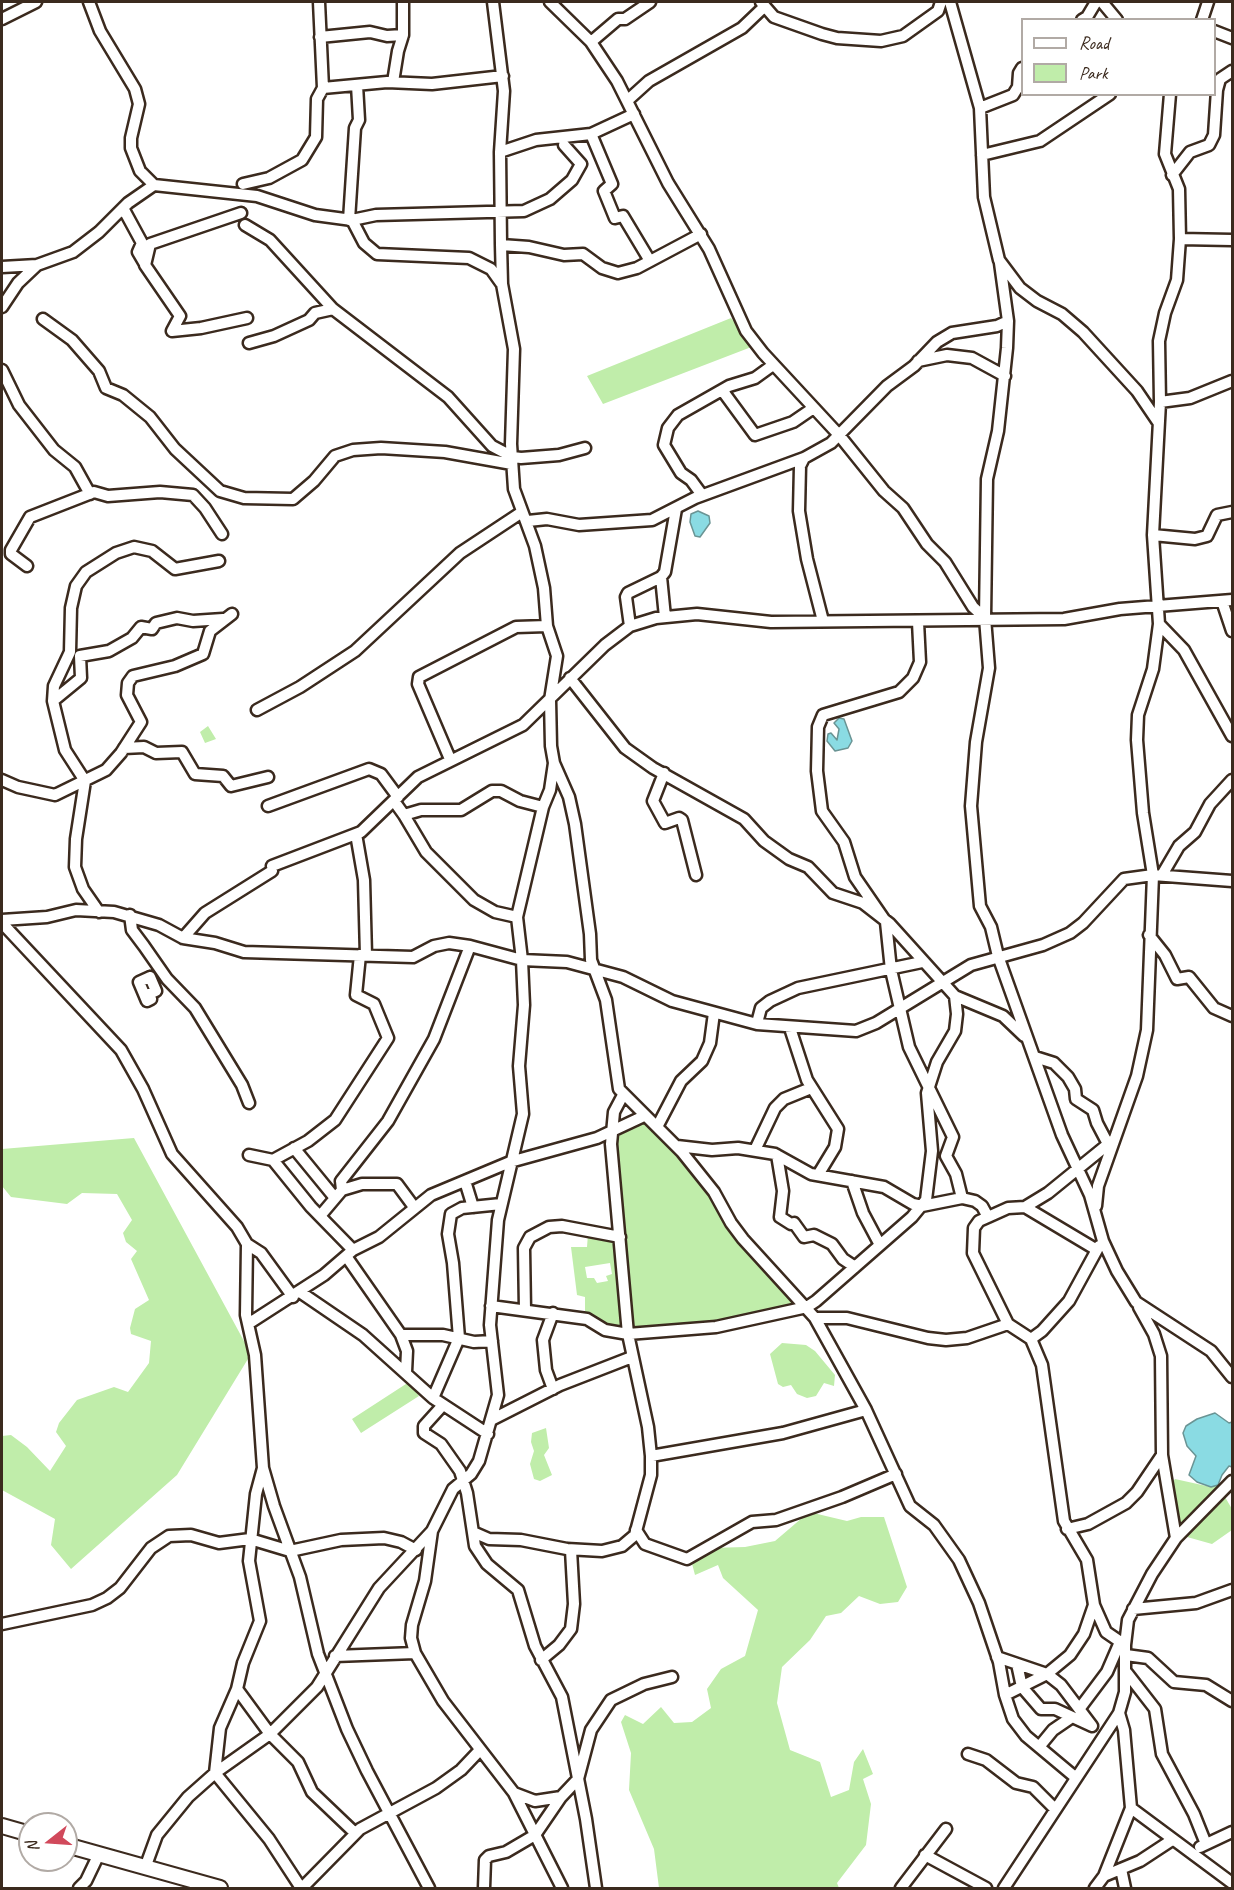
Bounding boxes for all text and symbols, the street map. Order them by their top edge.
legend [1021,18,1216,96]
text: Road [1079,32,1109,54]
text: Park [1079,62,1108,84]
north arrow [18,1812,78,1872]
text: N [22,1839,44,1854]

